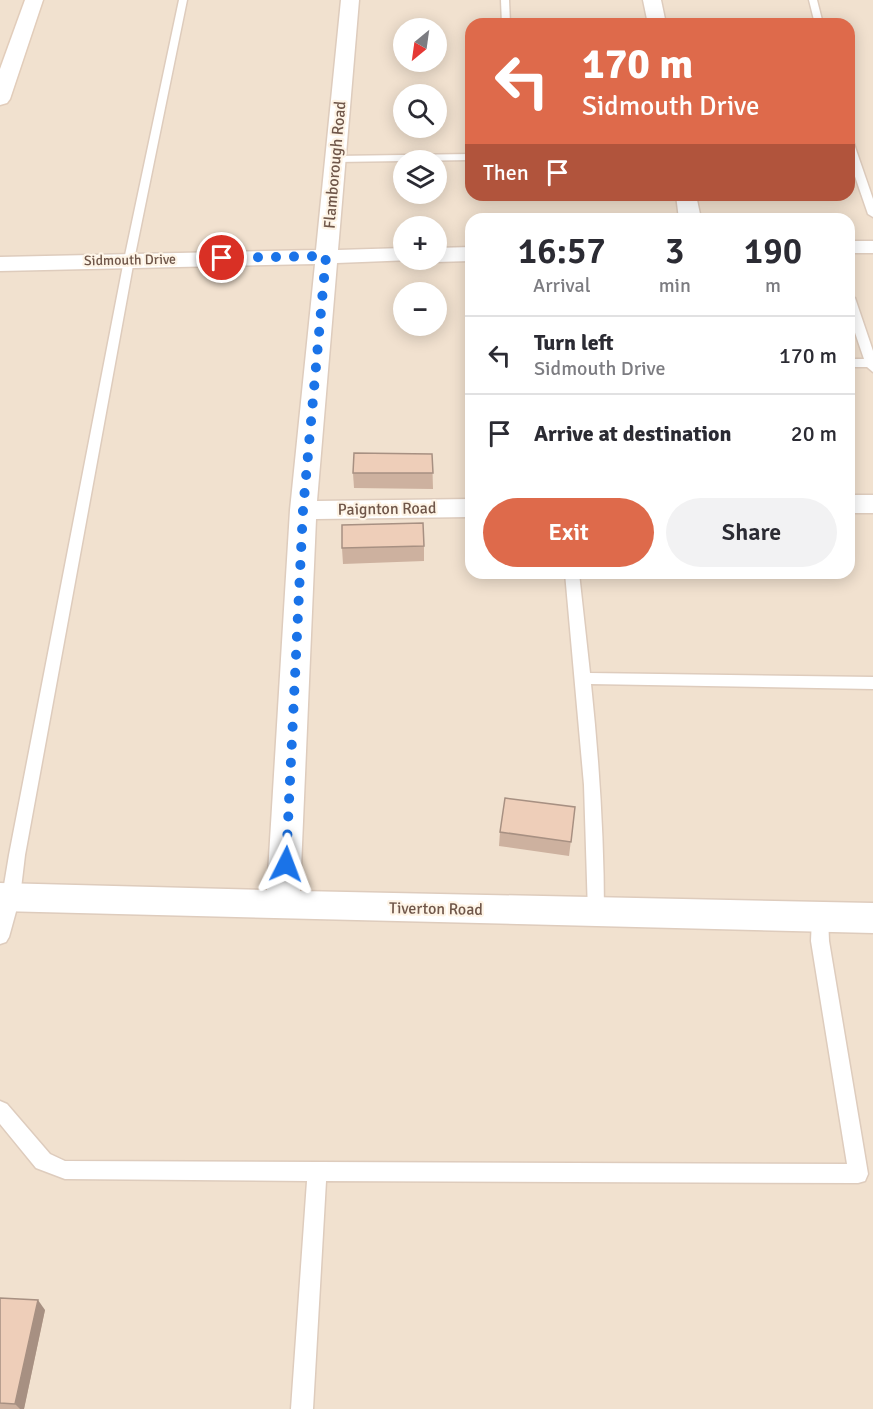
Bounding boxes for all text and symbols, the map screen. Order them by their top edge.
north arrow [393,18,447,72]
map controls [393,18,447,336]
text: 170 m [582,39,693,90]
icon: left [483,42,561,120]
button: search [393,84,447,138]
text: Sidmouth Drive [582,90,759,123]
street label: Flamborough Road [319,100,351,230]
button: layers [393,150,447,204]
icon: arrive [541,156,574,189]
text: Then [483,159,529,186]
button: + [393,216,447,270]
text: 16:57 [518,229,606,274]
text: 3 [665,229,685,274]
text: 190 [744,229,802,274]
pin [196,232,247,283]
icon: arrive [205,241,238,274]
street label: Sidmouth Drive [84,251,176,269]
text: Arrival [533,273,591,298]
text: min [659,273,691,298]
text: m [765,273,781,298]
button: − [393,282,447,336]
text: Turn left [534,329,614,356]
icon: left [483,339,516,372]
text: 170 m [779,342,837,369]
text: Sidmouth Drive [534,356,665,381]
icon: arrive [483,417,516,450]
text: Arrive at destination [534,420,731,447]
text: 20 m [791,420,837,447]
street label: Paignton Road [338,498,436,520]
button: Exit [483,498,654,567]
button: Share [666,498,837,567]
position arrow [254,832,318,896]
street label: Tiverton Road [389,898,483,920]

